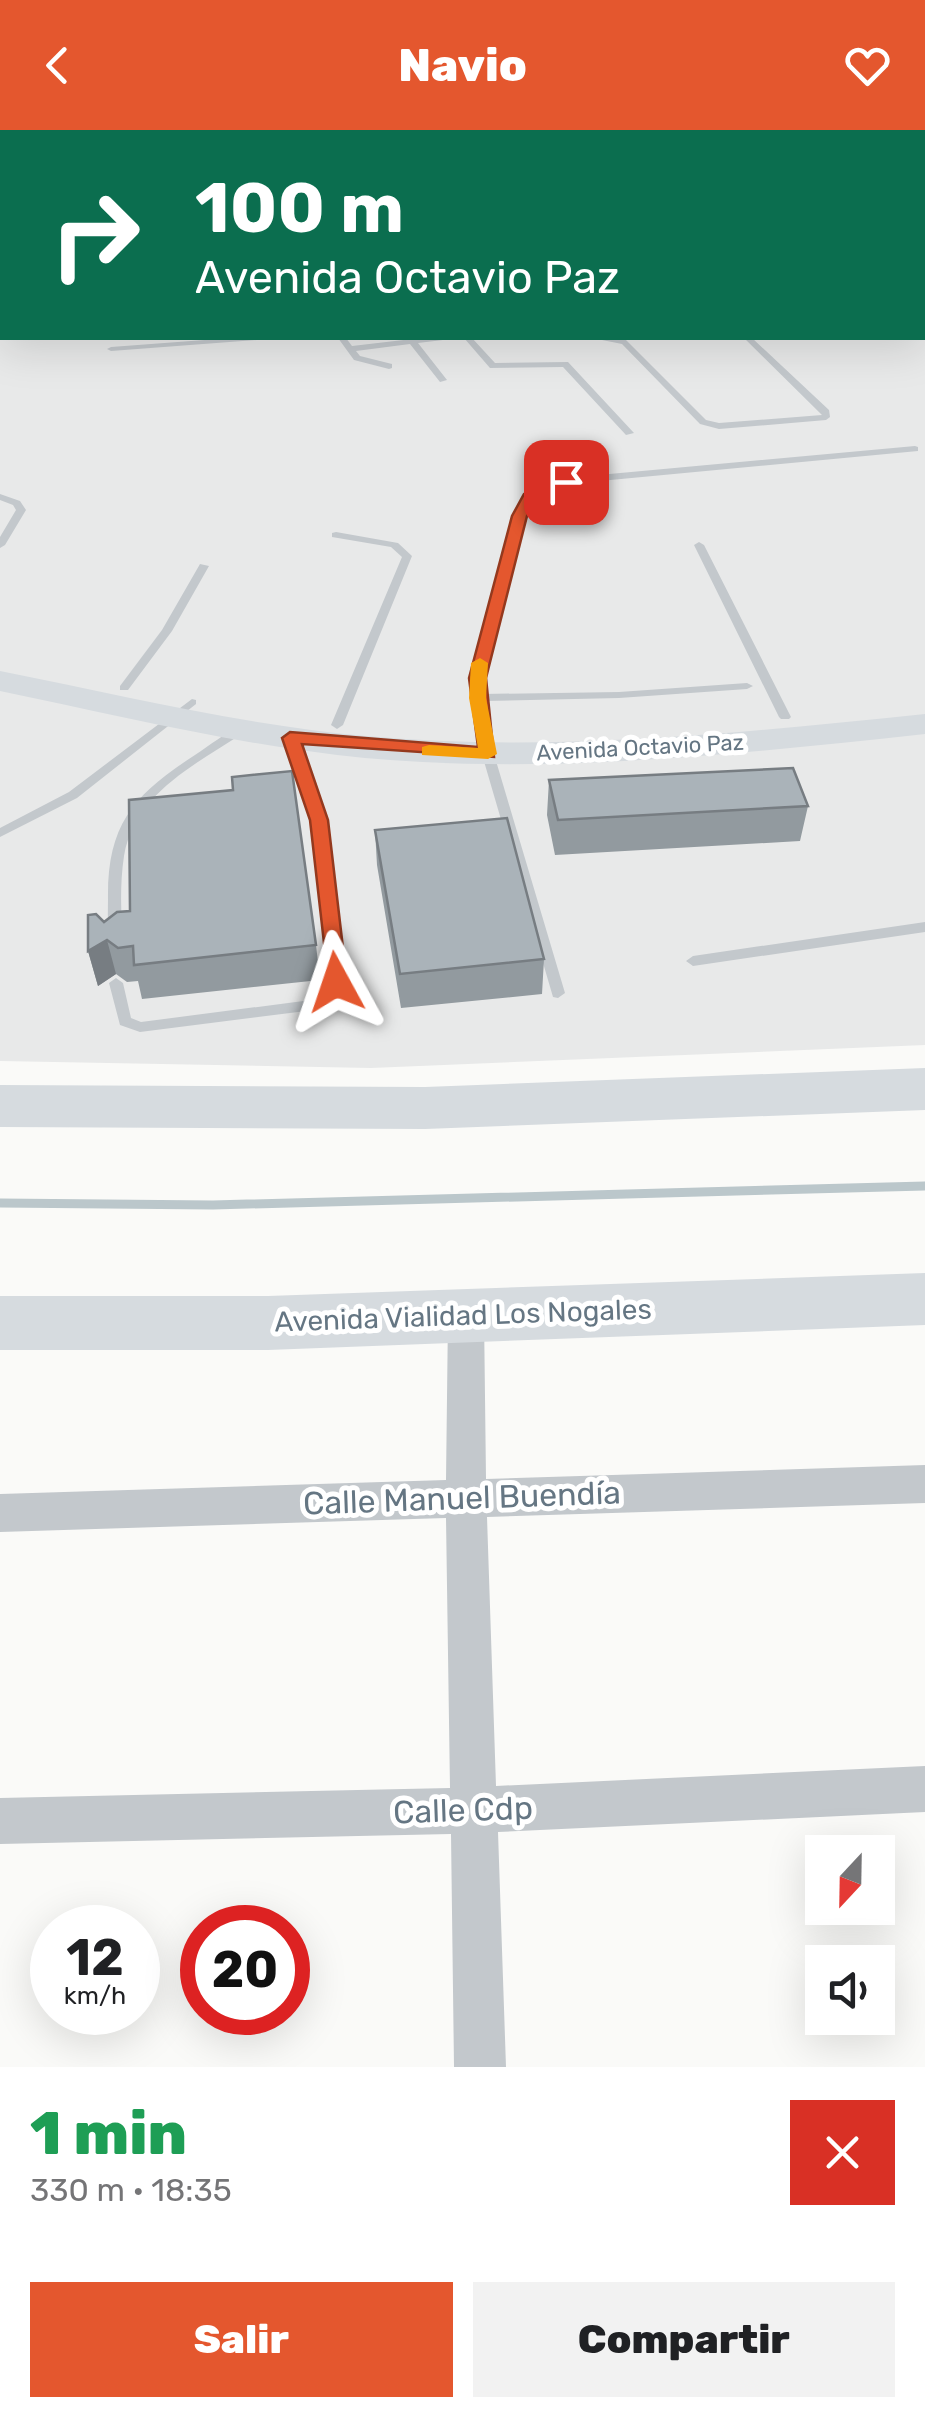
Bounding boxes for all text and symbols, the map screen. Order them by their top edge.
icon: back [30,38,85,93]
icon: heart [840,38,895,93]
text: Navio [398,39,527,92]
text: 100 m [195,167,404,250]
icon: right [30,170,160,300]
text: Avenida Octavio Paz [195,251,620,304]
pin [524,440,609,525]
icon: arrive [539,455,594,510]
street label: Avenida Octavio Paz [536,729,744,766]
position arrow [284,930,388,1034]
street label: Avenida Vialidad Los Nogales [274,1292,652,1339]
street label: Calle Manuel Buendía [302,1473,622,1523]
street label: Calle Cdp [393,1789,533,1831]
north arrow [805,1835,895,1925]
map controls [805,1835,895,2035]
speed limit sign: 20 [180,1905,310,2035]
text: 12 [66,1928,124,1988]
button: sound [805,1945,895,2035]
text: km/h [64,1981,126,2010]
text: 1 min [30,2098,187,2169]
button: close [790,2100,895,2205]
text: 330 m · 18:35 [30,2171,232,2209]
button: Salir [30,2282,453,2397]
button: Compartir [473,2282,895,2397]

